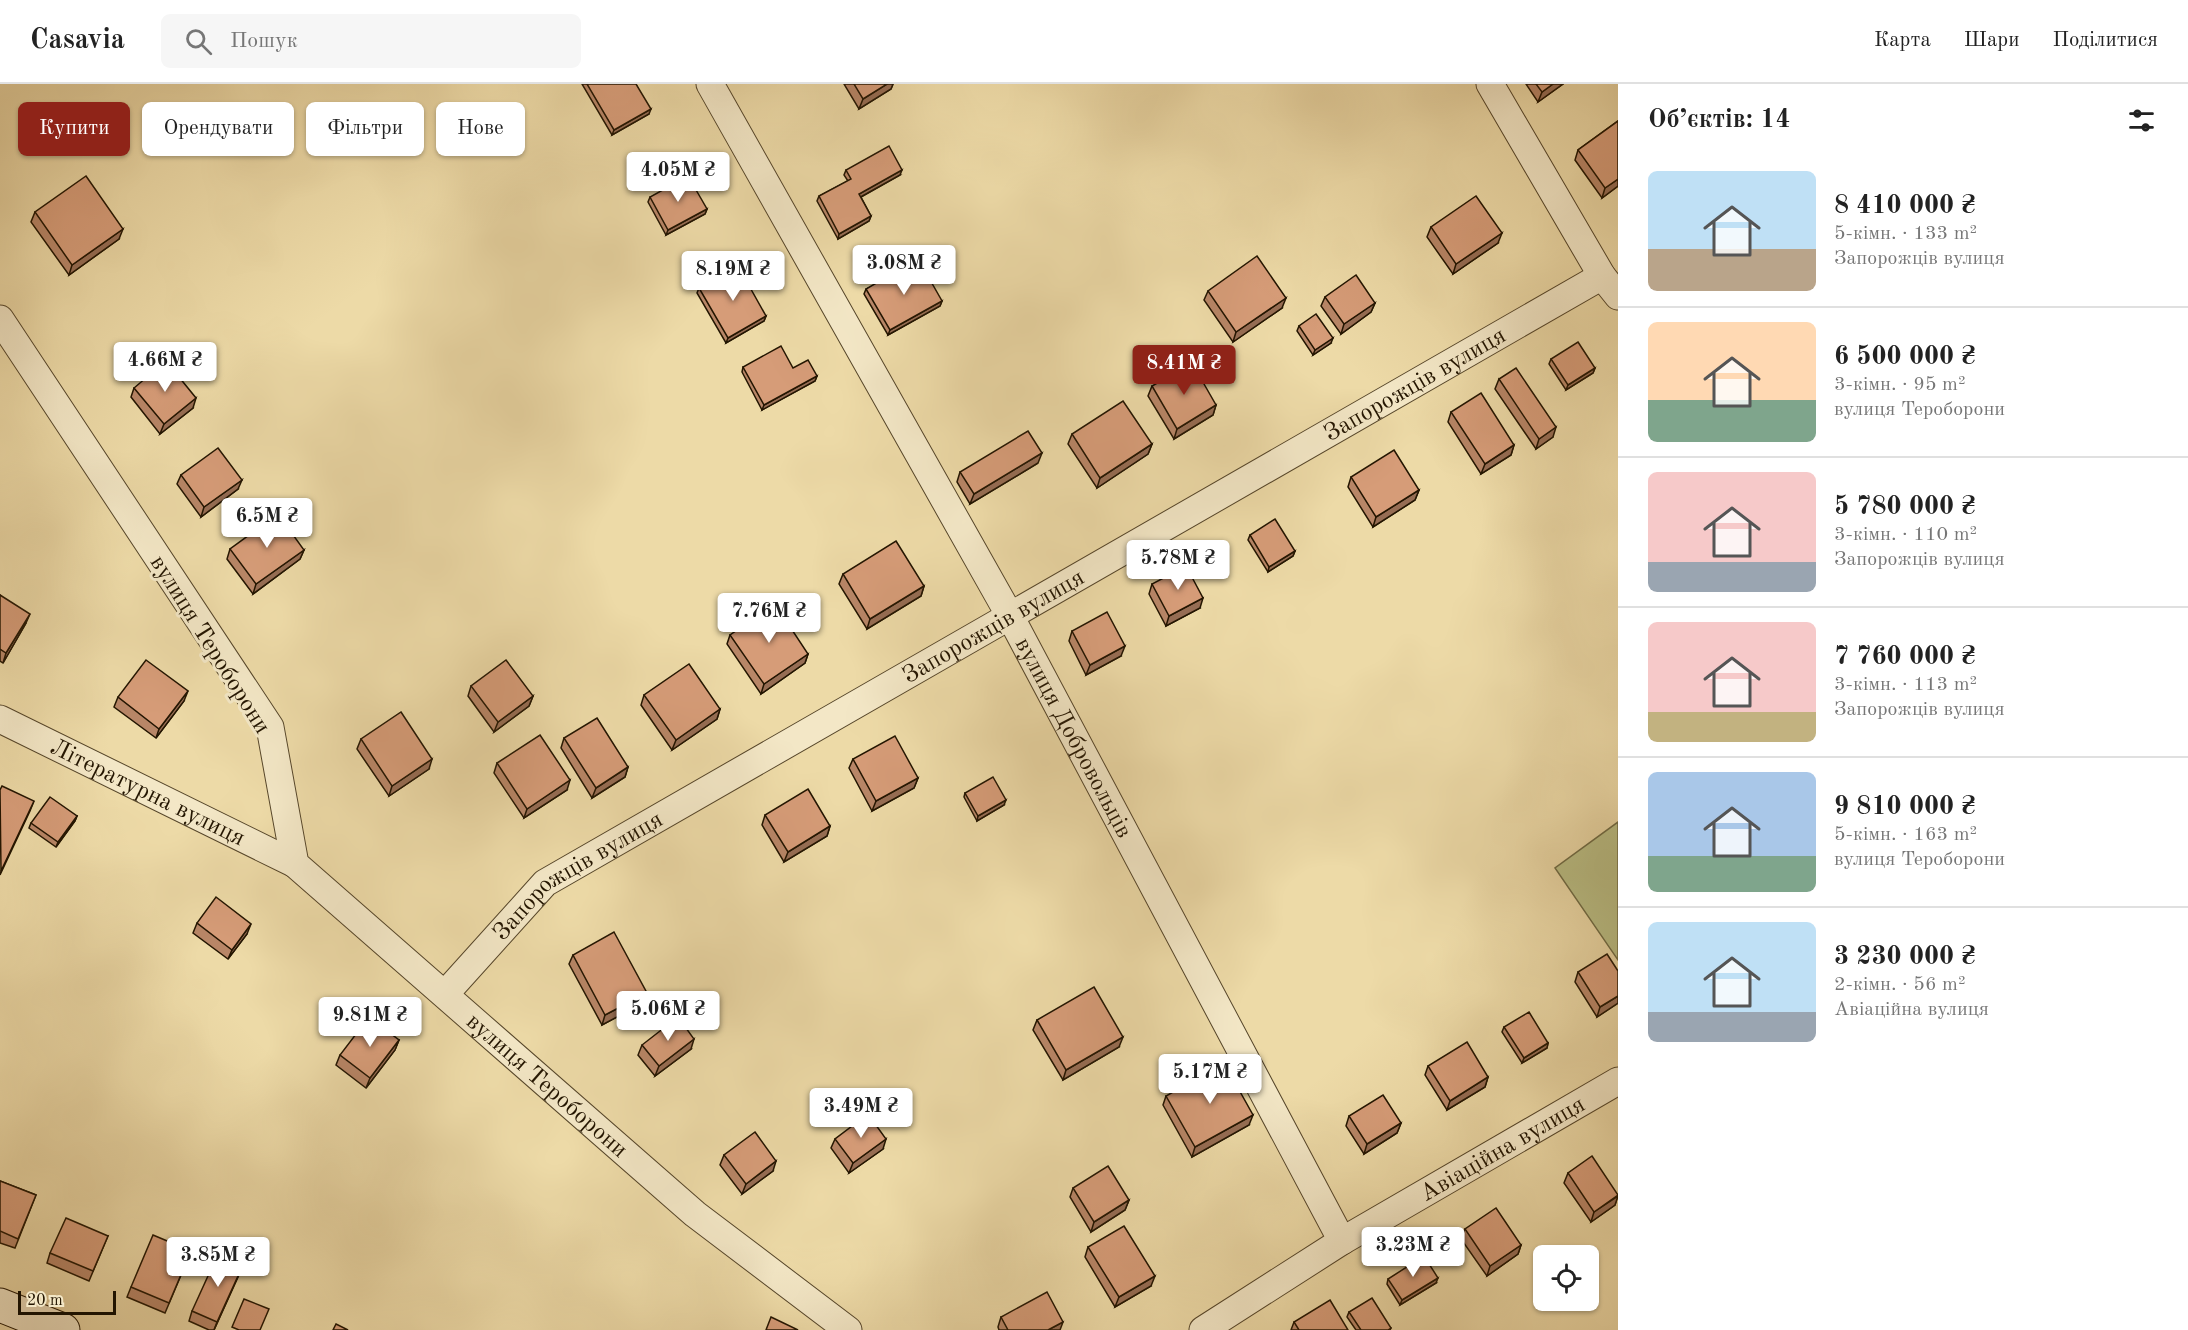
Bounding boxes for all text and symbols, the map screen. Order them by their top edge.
search box [161,14,581,68]
icon: search [182,25,215,58]
text: Casavia [30,27,125,55]
text: Пошук [230,30,298,52]
text: Карта [1874,30,1931,51]
text: Шари [1964,30,2019,51]
text: Поділитися [2052,30,2158,51]
chip: Купити [18,102,130,156]
chip: Орендувати [142,102,294,156]
chip: Фільтри [306,102,424,156]
chip: Нове [436,102,525,156]
icon: filters [2125,104,2158,137]
text: Об’єктів: 14 [1648,107,1790,133]
pin: 4.05M ₴ [623,152,733,203]
text: 4.05M ₴ [641,161,715,181]
text: 8 410 000 ₴ [1834,193,1976,219]
icon: home [1696,195,1768,267]
text: 5-кімн. · 133 m² [1834,224,1977,244]
pin: 3.08M ₴ [849,245,959,296]
text: Запорожців вулиця [1834,249,2005,269]
pin: 8.19M ₴ [678,251,788,302]
text: 3.08M ₴ [867,254,941,274]
text: 8.19M ₴ [696,260,770,280]
street label: Запорожців вулиця [1321,324,1510,447]
pin: 4.66M ₴ [110,342,220,393]
text: 6 500 000 ₴ [1834,344,1976,370]
pin: 8.41M ₴ [1129,345,1239,396]
icon: home [1696,346,1768,418]
text: 4.66M ₴ [128,351,202,371]
text: 8.41M ₴ [1147,354,1221,374]
text: 3-кімн. · 95 m² [1834,375,1966,395]
text: вулиця Тероборони [1834,400,2005,420]
text: 5 780 000 ₴ [1834,494,1976,520]
icon: home [1696,496,1768,568]
pin: 6.5M ₴ [218,498,316,549]
text: 6.5M ₴ [235,507,299,527]
text: 3-кімн. · 110 m² [1834,525,1977,545]
pin: 5.78M ₴ [1123,540,1233,591]
text: 5.78M ₴ [1141,549,1215,569]
text: Запорожців вулиця [1834,550,2005,570]
street label: вулиця Тероборони [145,552,274,738]
street label: Запорожців вулиця [899,566,1089,689]
pin: 7.76M ₴ [714,593,824,644]
text: 7.76M ₴ [732,602,806,622]
street label: вулиця Добровольців [1010,634,1135,842]
text: 7 760 000 ₴ [1834,644,1976,670]
icon: home [1696,646,1768,718]
text: 3-кімн. · 113 m² [1834,675,1977,695]
text: Запорожців вулиця [1834,700,2005,720]
street label: Літературна вулиця [46,736,248,851]
text: 9 810 000 ₴ [1834,794,1976,820]
icon: home [1696,796,1768,868]
street label: Запорожців вулиця [489,808,667,946]
text: 5-кімн. · 163 m² [1834,825,1977,845]
text: вулиця Тероборони [1834,850,2005,870]
text: 3 230 000 ₴ [1834,944,1976,970]
icon: home [1696,946,1768,1018]
text: 2-кімн. · 56 m² [1834,975,1966,995]
pin: 5.06M ₴ [613,991,723,1042]
pin: 9.81M ₴ [315,997,425,1048]
text: 5.06M ₴ [631,1000,705,1020]
text: Авіаційна вулиця [1834,1000,1989,1020]
text: 9.81M ₴ [333,1006,407,1026]
street label: вулиця Тероборони [461,1010,631,1163]
pin: 5.17M ₴ [1155,1054,1265,1105]
text: 5.17M ₴ [1173,1063,1247,1083]
pin: 3.49M ₴ [806,1088,916,1139]
street label: Авіаційна вулиця [1416,1093,1590,1207]
text: 3.49M ₴ [824,1097,898,1117]
pin: 3.23M ₴ [1358,1227,1468,1278]
text: 3.23M ₴ [1376,1236,1450,1256]
pin: 3.85M ₴ [163,1237,273,1288]
map controls [1533,1245,1599,1311]
button: locate [1533,1245,1599,1311]
text: 3.85M ₴ [181,1246,255,1266]
scale bar [18,1288,116,1316]
text: 20 m [27,1293,63,1309]

